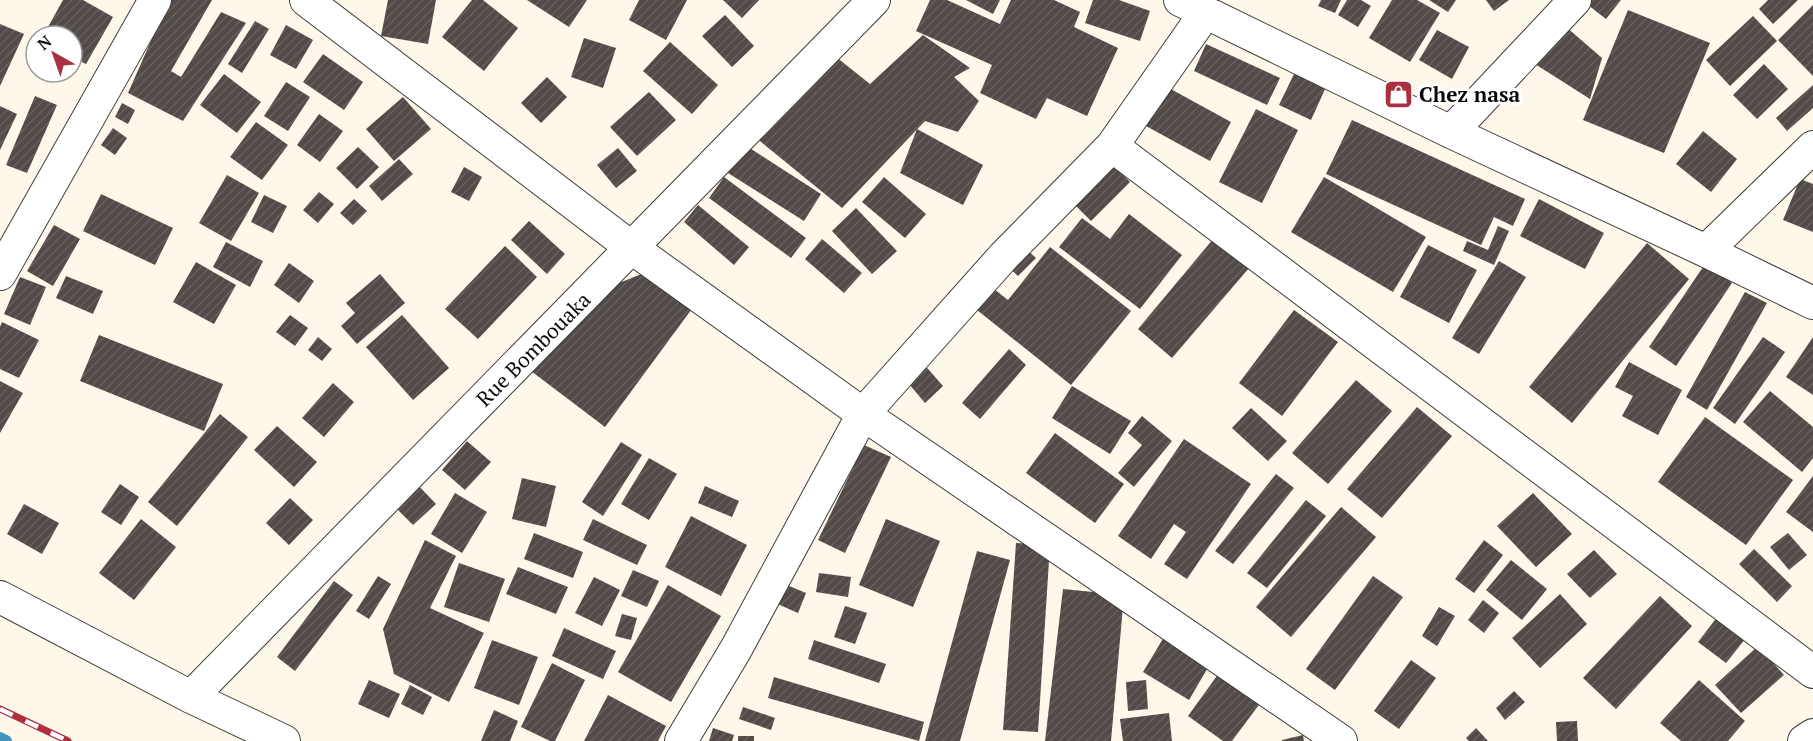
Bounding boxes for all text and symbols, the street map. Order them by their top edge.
north arrow [24,24,84,84]
text: N [33,30,56,55]
shop icon: Chez nasa [1382,78,1414,110]
place label: Chez nasa [1419,80,1521,108]
street label: Rue Bombouaka [470,285,597,412]

